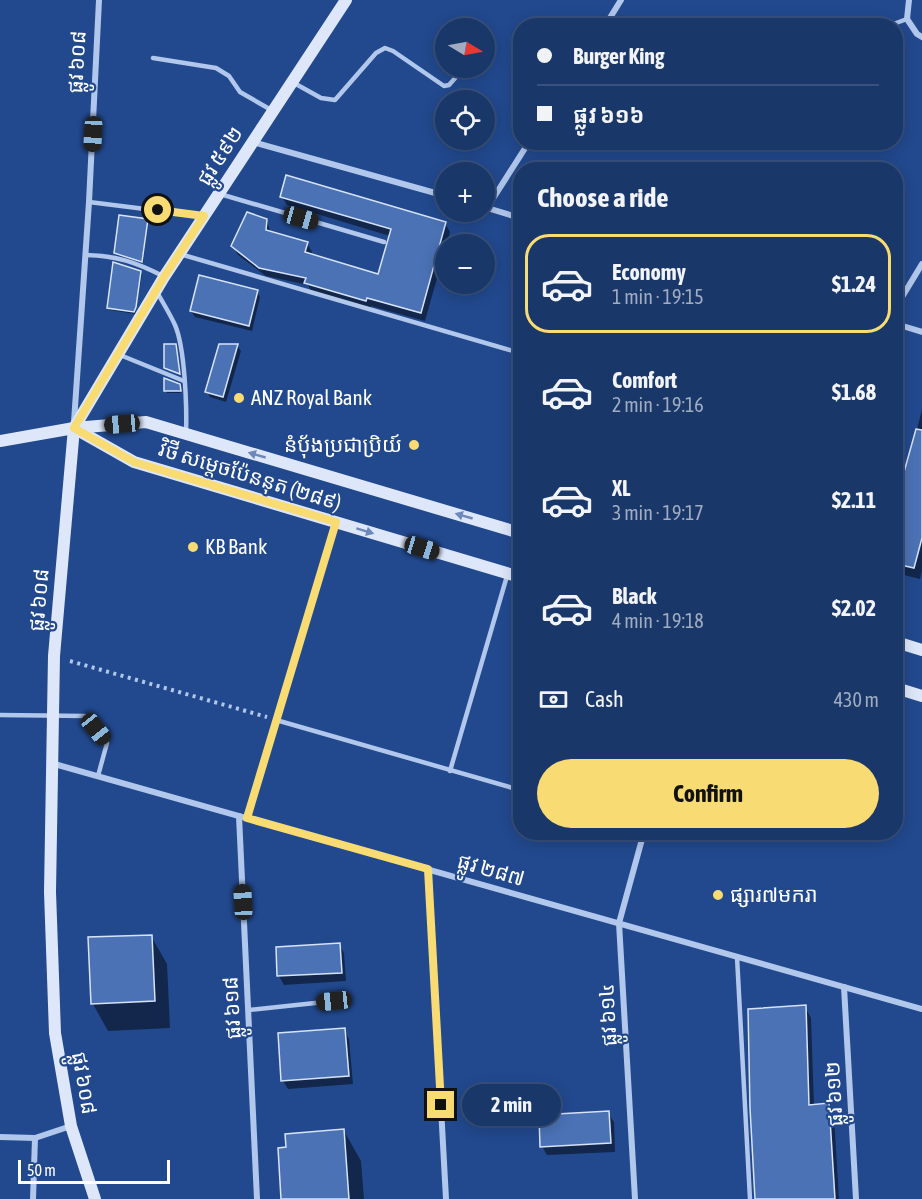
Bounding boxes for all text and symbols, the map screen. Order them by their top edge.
north arrow [435,18,495,78]
map controls [435,18,495,294]
street label: ផ្លូវ ៦០៨ [62,30,98,95]
text: Burger King [573,43,664,69]
button: locate [435,90,495,150]
text: ផ្លូវ ៦១៦ [573,102,644,128]
car [83,116,103,152]
street label: ផ្លូវ ៥៩២ [191,121,254,194]
button: + [435,162,495,222]
text: Choose a ride [537,182,669,213]
route start [144,196,171,223]
car [281,204,321,232]
button: − [435,234,495,294]
icon: car [540,257,594,311]
text: Economy [612,259,686,285]
text: $1.24 [832,271,876,297]
text: 1 min · 19:15 [612,285,704,308]
icon: car [540,365,594,419]
text: Comfort [612,367,677,393]
text: $1.68 [832,379,876,405]
place label: ANZ Royal Bank [251,385,372,409]
marker: ANZ Royal Bank [232,391,246,405]
text: 2 min · 19:16 [612,393,704,416]
car [103,413,141,435]
place label: នំបុ័ងប្រជាប្រិយ៍ [284,432,402,459]
street label: វិថី សម្តេចប៉ែននុត (២៨៩) [155,436,344,517]
marker: នំបុ័ងប្រជាប្រិយ៍ [407,438,421,452]
one-way arrow [248,450,266,459]
icon: car [540,473,594,527]
text: XL [612,475,630,501]
text: $2.11 [832,487,876,513]
text: 3 min · 19:17 [612,501,704,524]
one-way arrow [455,511,473,520]
one-way arrow [356,527,374,536]
place label: KB Bank [205,534,267,558]
car [402,534,442,562]
marker: KB Bank [186,540,200,554]
street label: ផ្លូវ ៦០៨ [23,567,61,633]
icon: car [540,581,594,635]
text: Black [612,583,656,609]
text: $2.02 [832,595,876,621]
text: 4 min · 19:18 [612,609,704,632]
icon: cash [537,683,570,716]
text: Cash [585,686,624,712]
text: 430 m [834,688,879,711]
car [78,709,114,749]
button: Confirm [537,759,879,828]
street label: ផ្លូវ ២៨៧ [453,848,528,898]
place label: ផ្សារ៧មករា [730,882,818,908]
car [233,884,253,920]
marker: ផ្សារ៧មករា [711,888,725,902]
street label: ផ្លូវ ៦១៨ [217,975,253,1040]
street label: ផ្លូវ ៦១៤ [593,982,629,1047]
car [315,990,353,1012]
street label: ផ្លូវ ៦០៨ [60,1050,102,1117]
street label: ផ្លូវ ៦១២ [819,1060,855,1127]
callout: 2 min [462,1084,561,1126]
route end [427,1091,454,1118]
text: 2 min [491,1093,532,1116]
scale bar [18,1157,170,1184]
text: 50 m [27,1161,56,1179]

